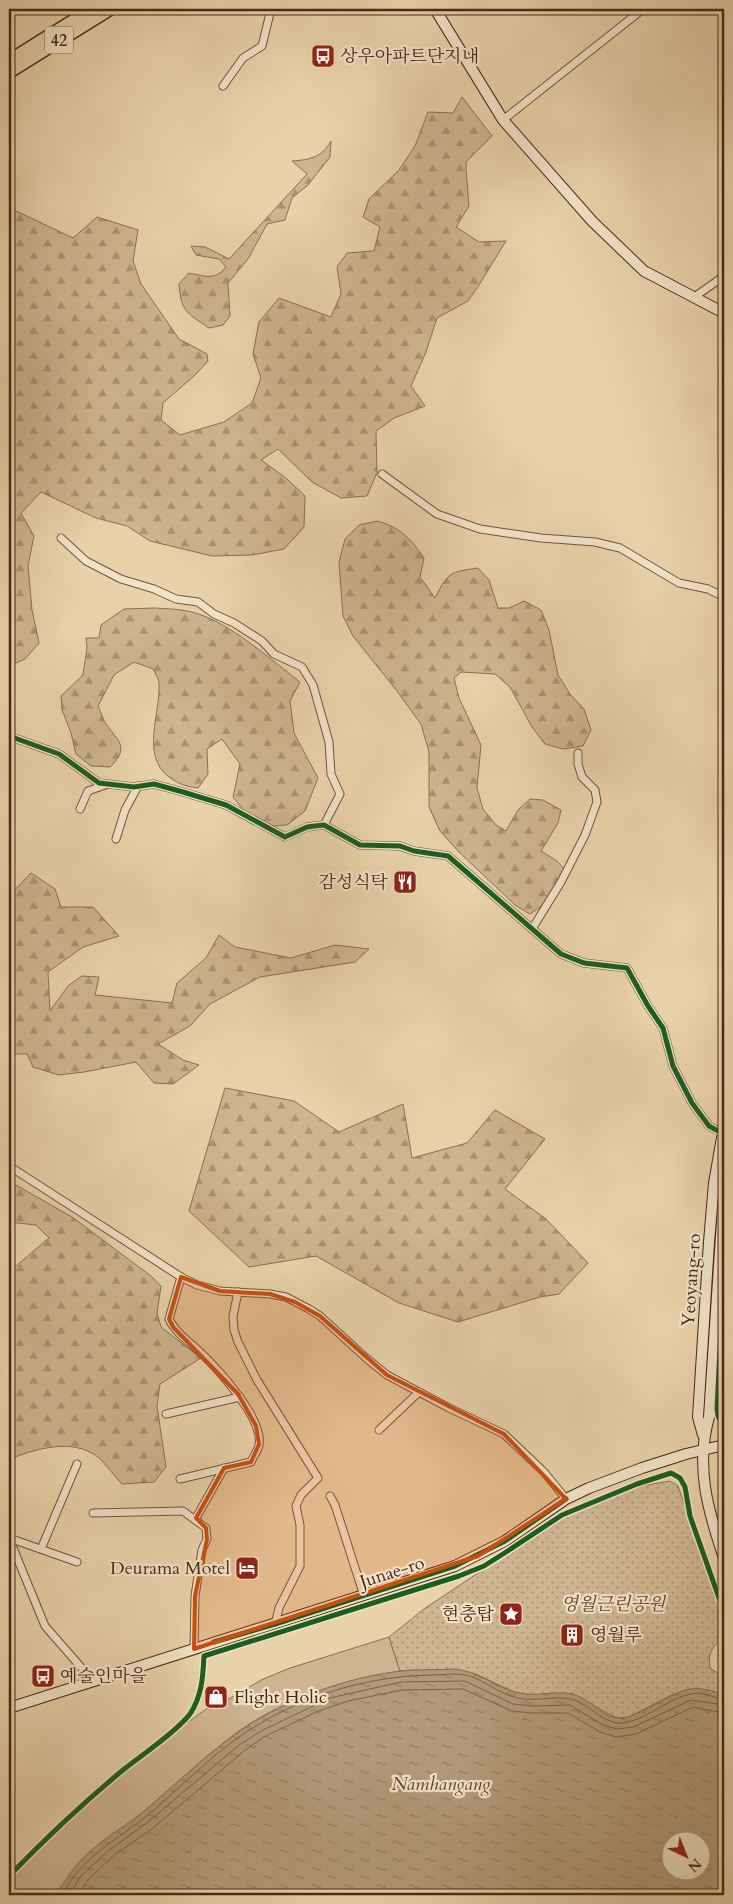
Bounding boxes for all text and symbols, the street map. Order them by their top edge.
road number: 42 [45,26,73,54]
bus stop icon: 상우아파트단지내 [310,43,336,69]
place label: 상우아파트단지내 [340,44,479,69]
restaurant icon: 감성식탁 [392,869,418,895]
place label: 감성식탁 [318,870,389,895]
street label: Yeoyang-ro [676,1232,707,1327]
street label: Junae-ro [354,1550,428,1596]
hotel icon: Deurama Motel [234,1555,260,1581]
place label: Deurama Motel [110,1556,230,1581]
park label: 영월근린공원 [561,1592,667,1617]
place icon: 현충탑 [498,1601,524,1627]
place label: 현충탑 [442,1602,495,1627]
building icon: 영월루 [559,1622,585,1648]
place label: 영월루 [590,1623,642,1648]
bus stop icon: 예술인마을 [30,1663,56,1689]
place label: 예술인마을 [60,1664,148,1689]
shop icon: Flight Holic [203,1684,229,1710]
place label: Flight Holic [234,1685,327,1710]
water label: Namhangang [392,1771,491,1797]
north arrow [660,1832,710,1882]
text: N [684,1854,705,1876]

